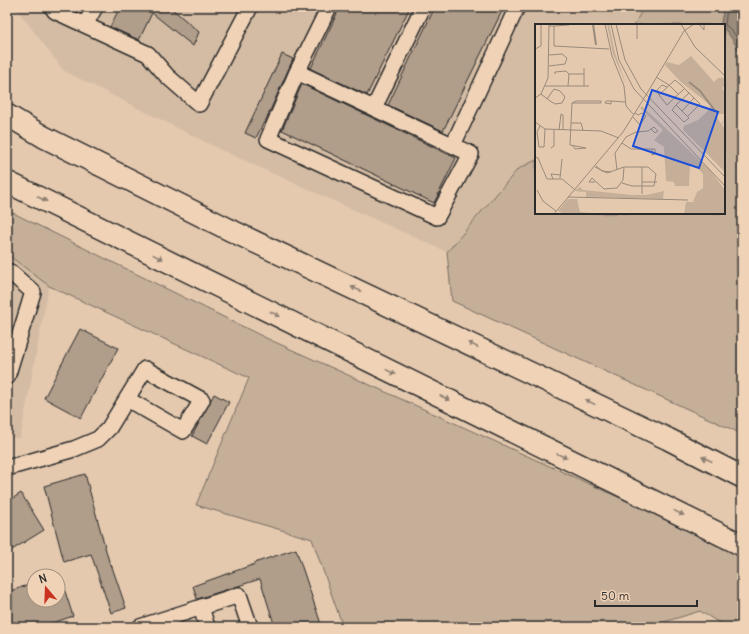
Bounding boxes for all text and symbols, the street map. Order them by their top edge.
inset map [535,24,725,214]
one-way arrow [36,196,48,202]
one-way arrow [153,254,164,260]
one-way arrow [350,286,362,292]
one-way arrow [269,311,281,318]
one-way arrow [468,342,479,348]
one-way arrow [386,369,397,375]
one-way arrow [440,395,451,402]
one-way arrow [585,399,596,405]
one-way arrow [556,453,568,459]
one-way arrow [701,456,713,462]
one-way arrow [673,510,684,516]
north arrow [26,568,66,608]
text: N [37,571,49,586]
scale bar [595,582,697,608]
text: 50 m [601,588,630,603]

